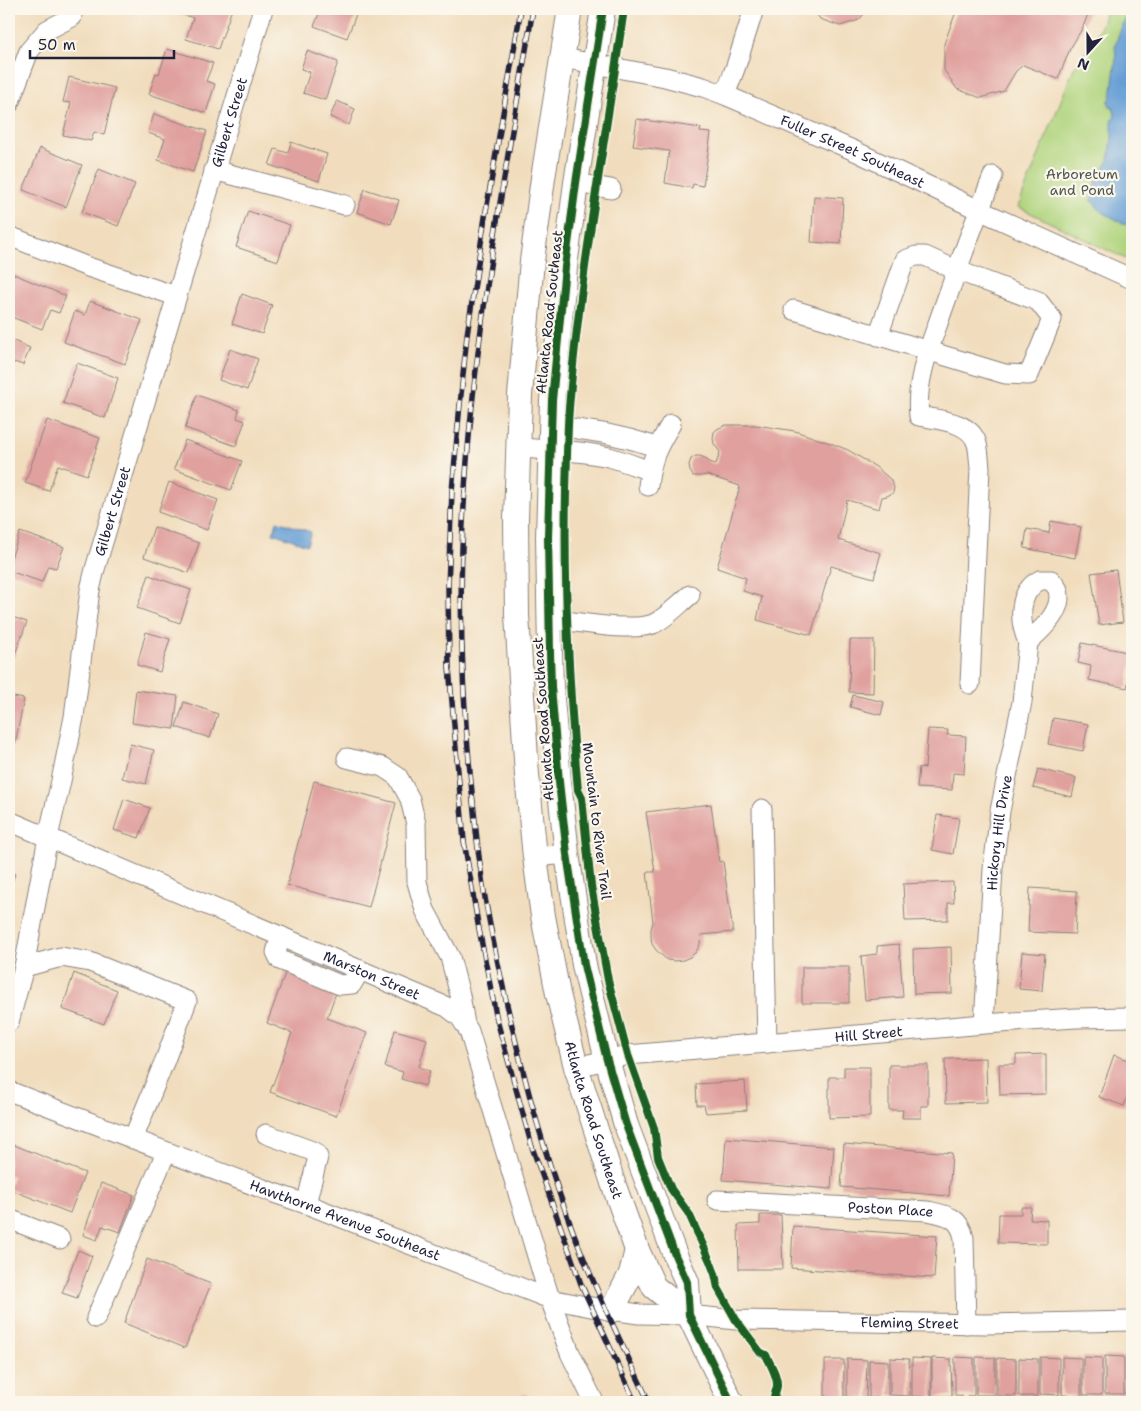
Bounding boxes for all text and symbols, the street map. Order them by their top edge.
scale bar [30,28,174,60]
north arrow [1064,28,1114,78]
text: 50 m [38,35,76,55]
text: N [1075,54,1092,75]
street label: Gilbert Street [207,75,251,169]
street label: Fuller Street Southeast [778,111,928,192]
park label: Arboretum and Pond [1046,165,1118,199]
street label: Atlanta Road Southeast [531,229,567,395]
street label: Gilbert Street [90,464,134,558]
street label: Atlanta Road Southeast [528,636,558,802]
street label: Mountain to River Trail [578,741,616,901]
street label: Hickory Hill Drive [983,773,1016,891]
street label: Marston Street [321,947,423,1003]
street label: Hill Street [834,1022,904,1046]
street label: Atlanta Road Southeast [561,1039,627,1201]
street label: Hawthorne Avenue Southeast [247,1175,443,1264]
street label: Poston Place [847,1198,936,1221]
street label: Fleming Street [861,1313,959,1333]

